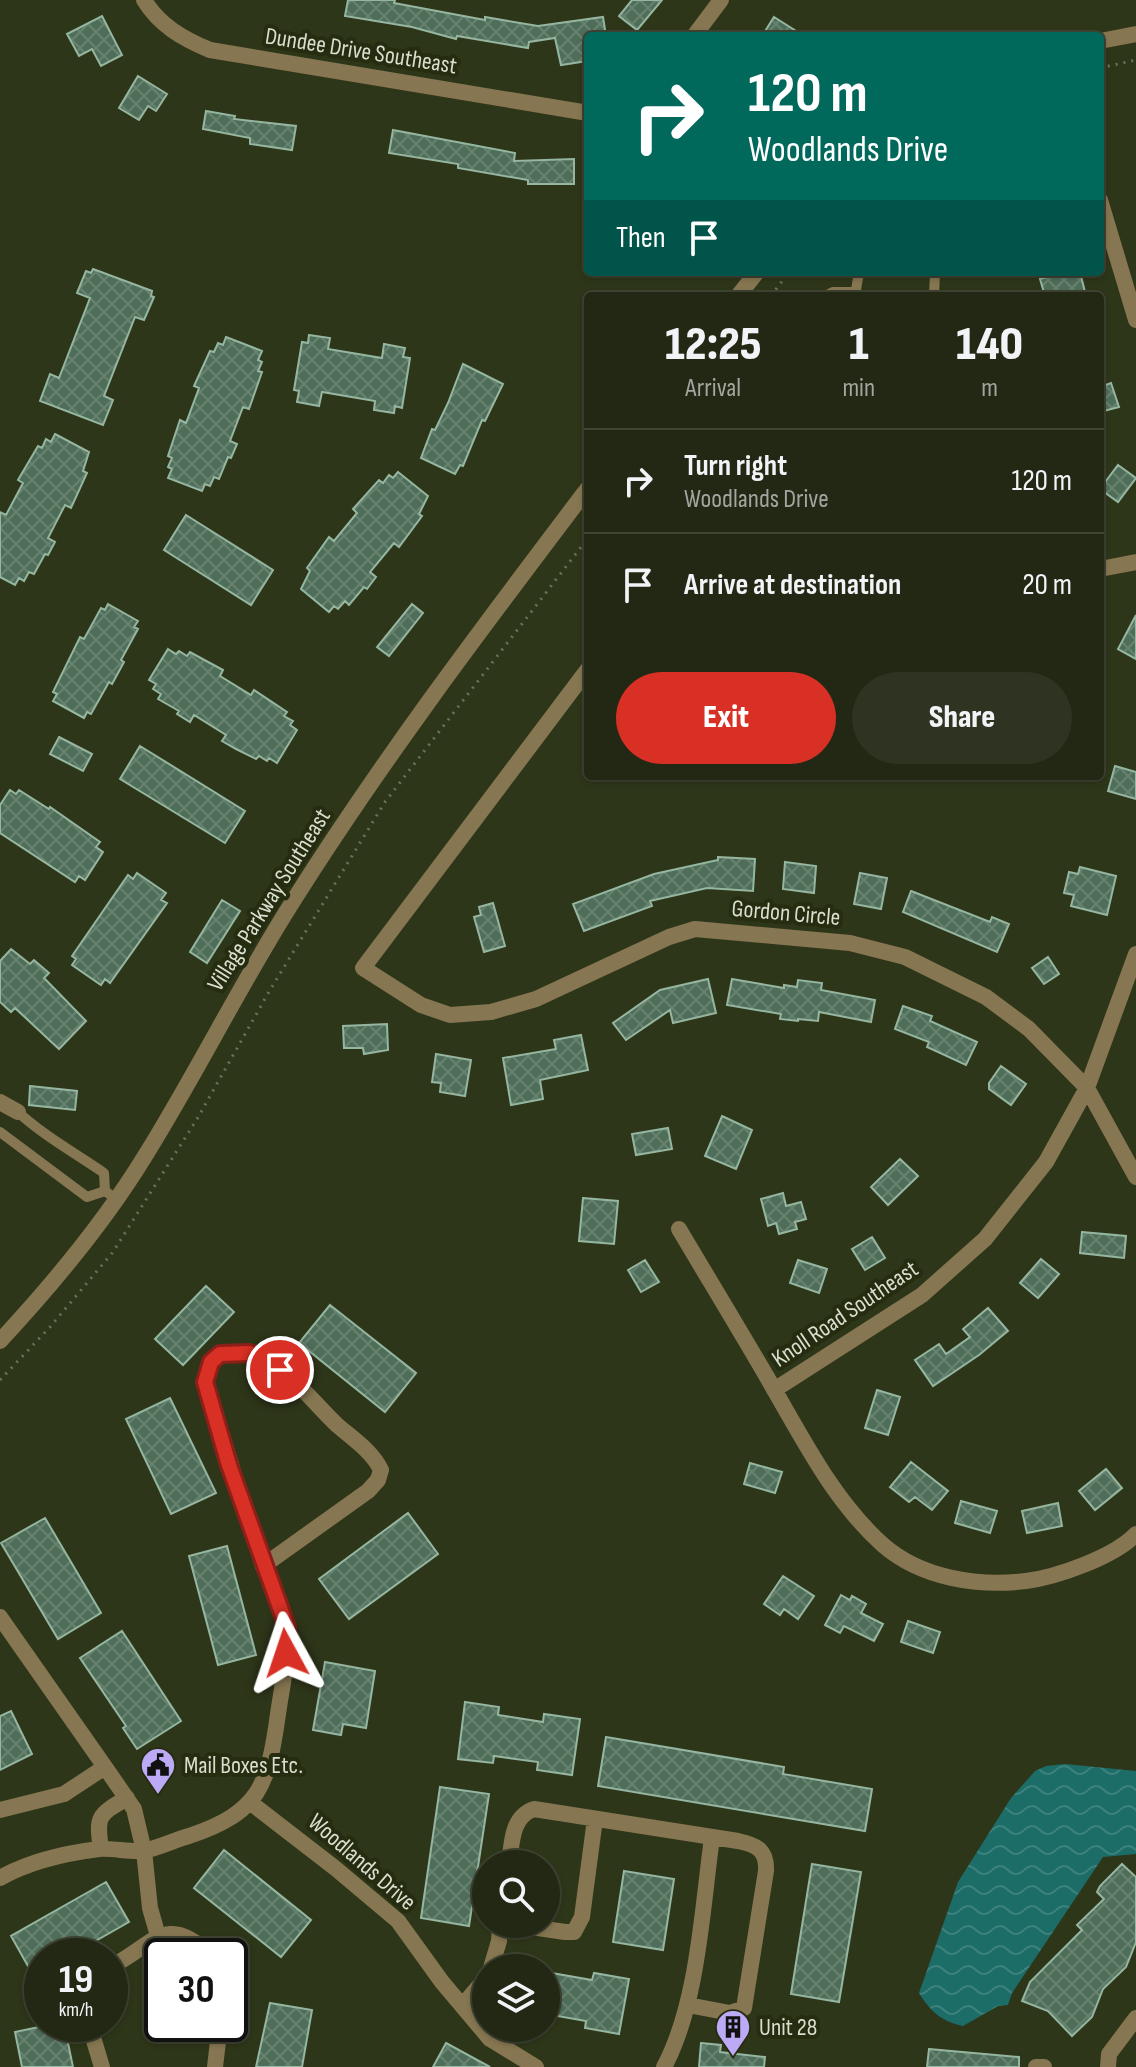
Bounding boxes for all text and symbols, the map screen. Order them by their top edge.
street label: Dundee Drive Southeast [263,22,459,80]
text: 120 m [748,61,868,128]
icon: right [616,64,720,168]
text: Woodlands Drive [748,129,948,172]
icon: arrive [682,216,726,260]
text: Then [616,220,666,256]
text: 12:25 [665,316,762,373]
text: 1 [849,316,869,373]
text: 140 [956,316,1023,373]
text: Arrival [685,373,741,404]
text: min [842,373,875,404]
text: m [981,373,998,404]
text: Turn right [684,448,787,484]
icon: right [616,459,660,503]
text: 120 m [1011,463,1072,499]
text: Woodlands Drive [684,484,829,515]
icon: arrive [616,563,660,607]
text: Arrive at destination [684,567,901,603]
text: 20 m [1022,567,1072,603]
button: Exit [616,672,836,764]
button: Share [852,672,1072,764]
street label: Village Parkway Southeast [201,803,337,997]
street label: Gordon Circle [731,894,841,932]
street label: Knoll Road Southeast [766,1254,924,1374]
pin [246,1336,314,1404]
icon: arrive [258,1348,302,1392]
position arrow [244,1611,328,1695]
public building icon: Mail Boxes Etc. [139,1746,177,1796]
place label: Mail Boxes Etc. [184,1751,303,1780]
street label: Woodlands Drive [302,1807,422,1917]
map controls [472,1850,560,2042]
button: search [472,1850,560,1938]
speed limit sign: 30 [144,1938,248,2042]
button: layers [472,1954,560,2042]
text: 19 [59,1956,93,2004]
text: km/h [59,1998,93,2022]
building icon: Unit 28 [714,2008,752,2058]
place label: Unit 28 [759,2013,817,2042]

